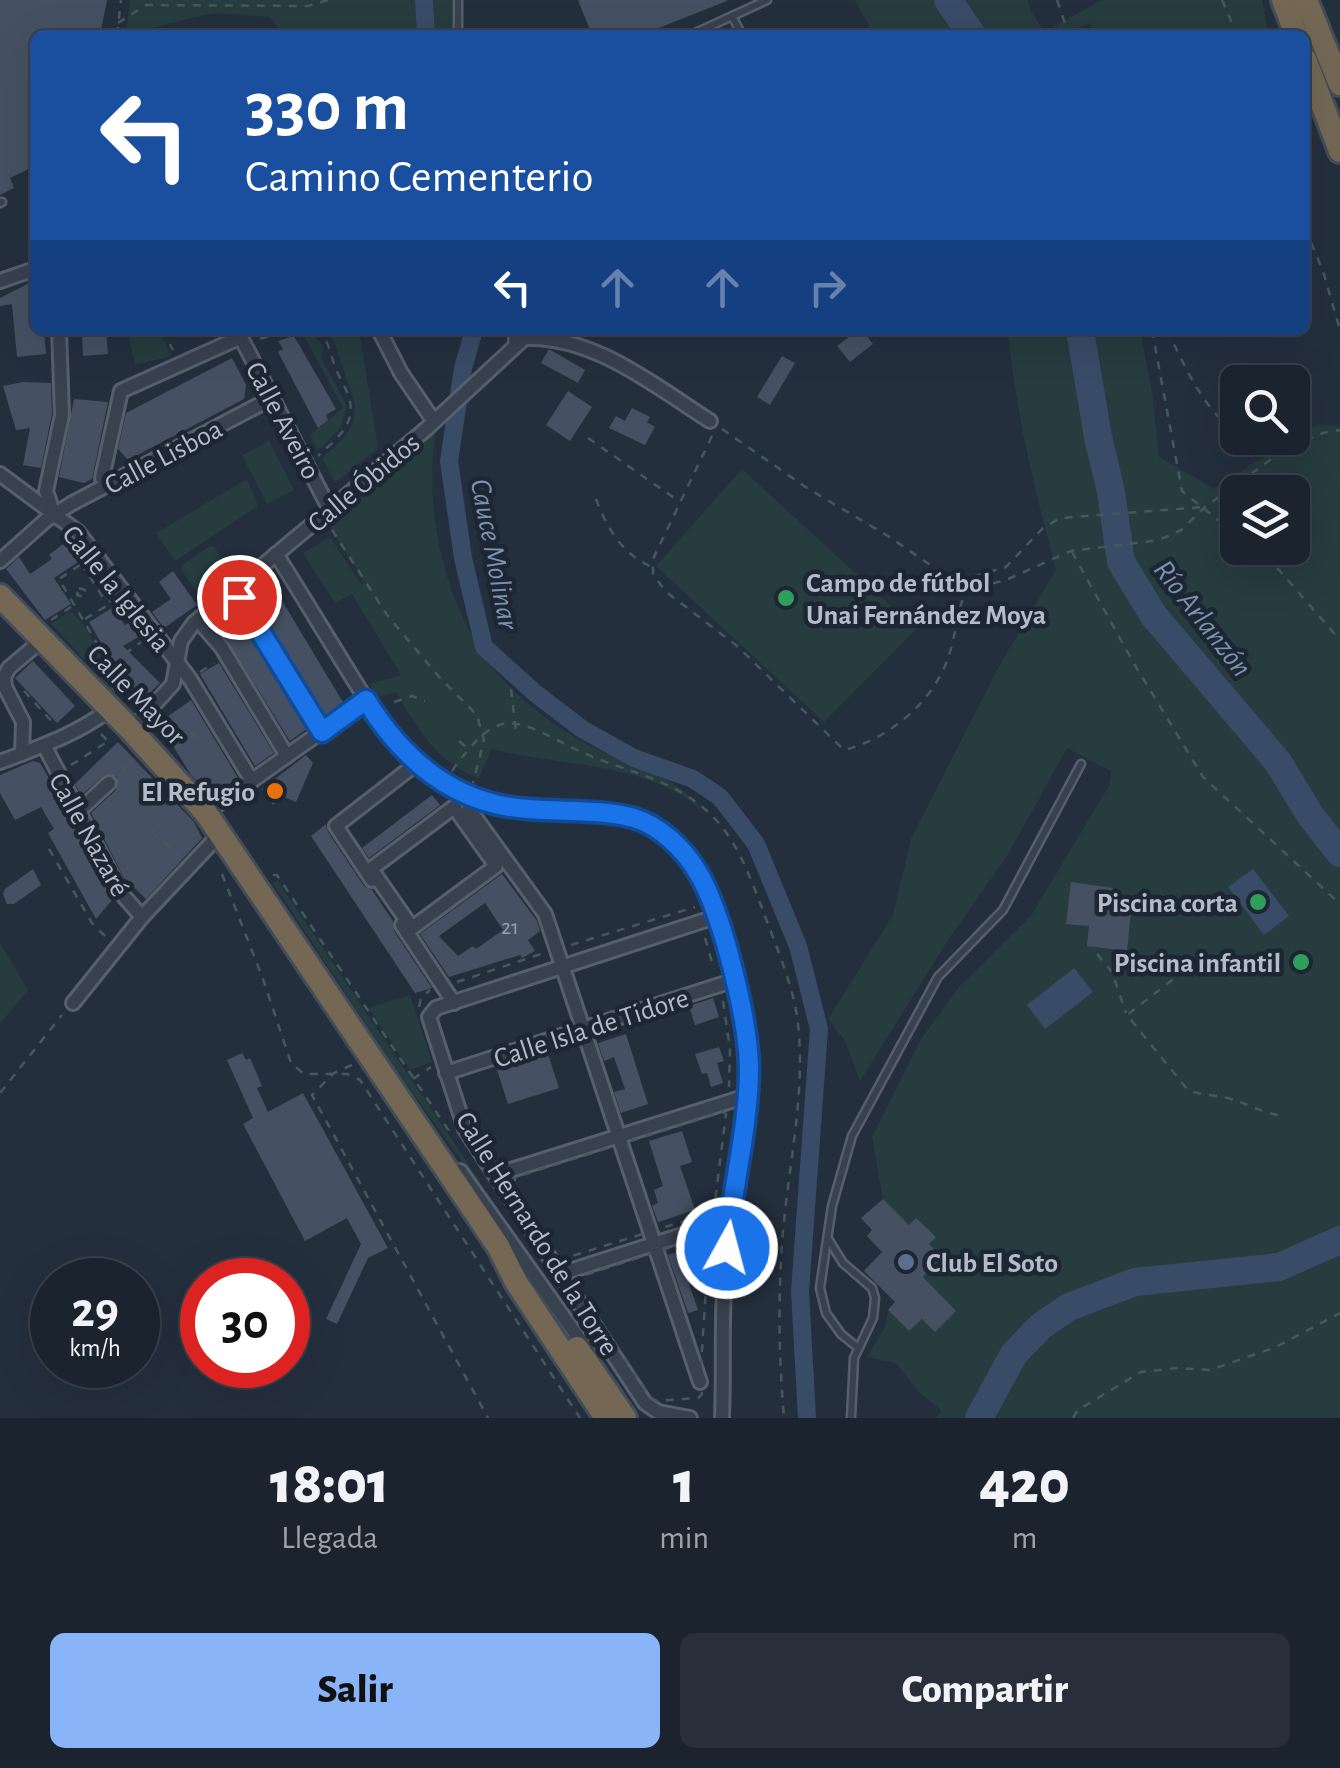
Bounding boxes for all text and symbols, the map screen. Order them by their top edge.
icon: left [80,70,210,200]
text: 330 m [245,73,409,143]
text: Camino Cementerio [245,155,594,200]
icon: left [485,260,540,315]
icon: ahead [590,260,645,315]
icon: ahead [695,260,750,315]
icon: right [800,260,855,315]
street label: Calle Aveiro [240,358,325,484]
map controls [1220,365,1310,565]
button: search [1220,365,1310,455]
street label: Calle Lisboa [101,415,227,500]
street label: Calle Óbidos [301,427,426,538]
button: layers [1220,475,1310,565]
water label: Cauce Molinar [465,476,524,633]
street label: Calle la Iglesia [56,521,175,658]
pin [197,555,282,640]
water label: Río Arlanzón [1148,555,1257,682]
icon: arrive [212,570,267,625]
place label: Campo de fútbol Unai Fernández Moya [806,570,1046,630]
marker: Campo de fútbol Unai Fernández Moya [775,587,797,609]
street label: Calle Mayor [81,640,190,751]
street label: Calle Nazaré [43,768,134,901]
place label: El Refugio [141,779,255,807]
marker: El Refugio [264,780,286,802]
place label: Piscina corta [1097,890,1238,918]
marker: Piscina corta [1247,891,1269,913]
house number: 21 [501,916,519,938]
place label: Piscina infantil [1114,950,1281,978]
marker: Piscina infantil [1290,951,1312,973]
street label: Calle Isla de Tidore [491,984,693,1074]
street label: Calle Hernardo de la Torre [450,1107,623,1361]
position arrow [675,1196,779,1300]
place label: Club El Soto [926,1250,1058,1278]
marker: Club El Soto [895,1251,917,1273]
speed limit sign: 30 [180,1258,310,1388]
text: 29 [71,1286,119,1336]
text: km/h [69,1336,121,1361]
text: 18:01 [270,1454,389,1514]
text: 1 [673,1454,695,1514]
text: 420 [979,1454,1070,1514]
text: Llegada [281,1522,378,1554]
text: min [659,1522,709,1554]
text: m [1012,1522,1037,1554]
button: Salir [50,1633,660,1748]
button: Compartir [680,1633,1290,1748]

